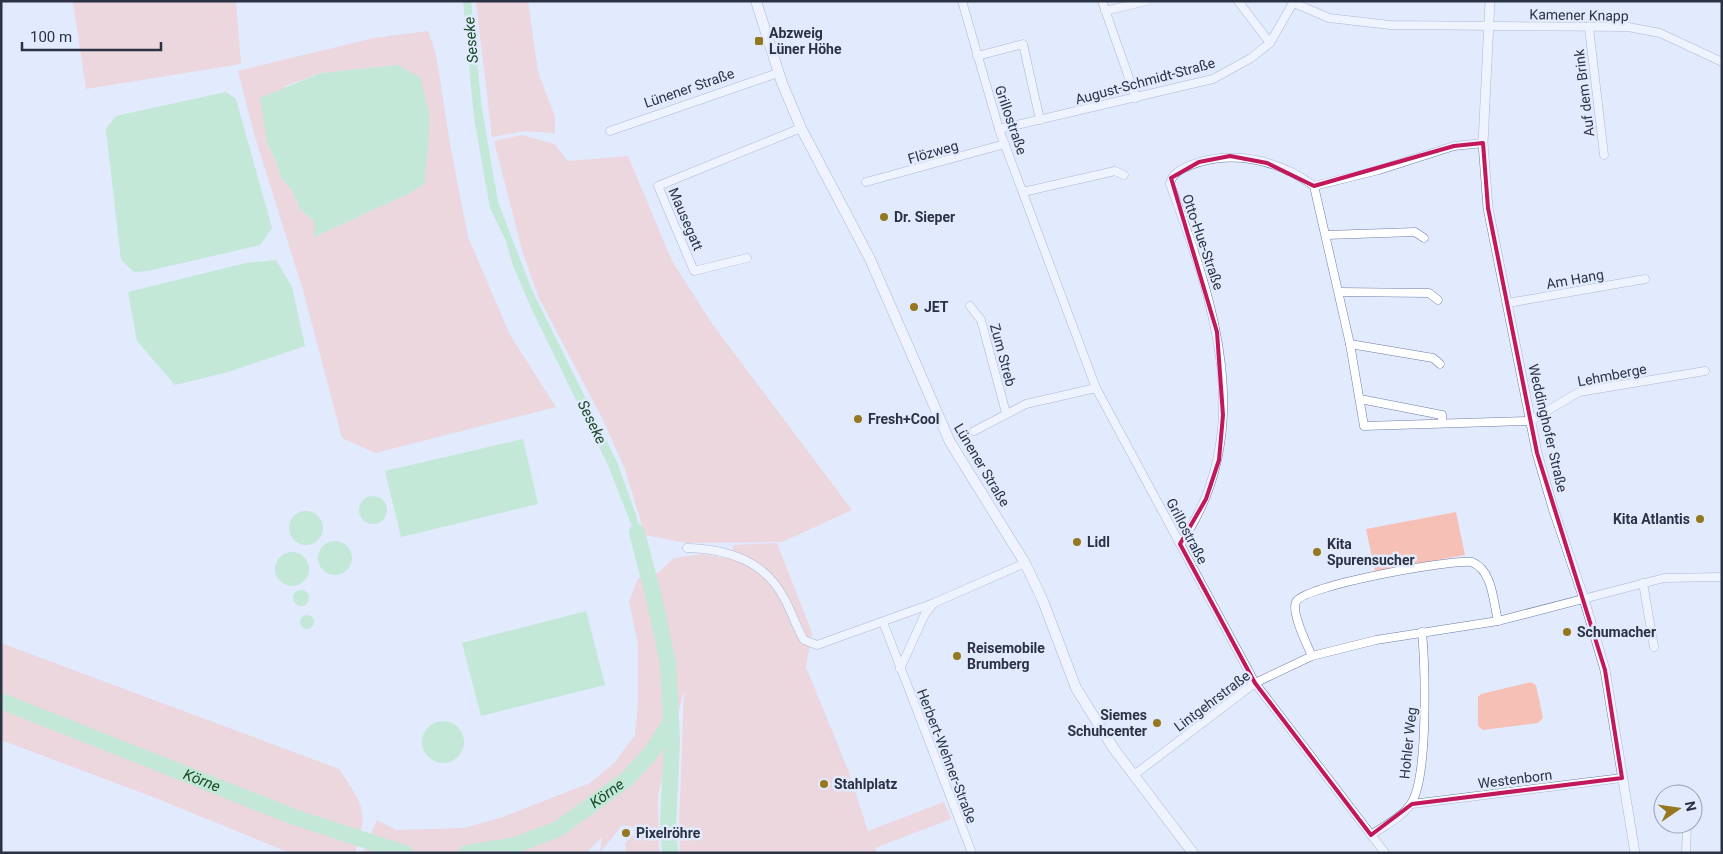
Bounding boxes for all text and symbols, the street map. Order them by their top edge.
street label: Kamener Knapp [1529,6,1629,24]
water label: Seseke [460,16,482,64]
scale bar [22,20,161,52]
place label: Abzweig Lüner Höhe [769,25,842,57]
text: 100 m [30,28,72,46]
marker: Abzweig Lüner Höhe [753,35,765,47]
street label: Auf dem Brink [1571,48,1597,138]
street label: August-Schmidt-Straße [1073,55,1217,107]
street label: Lünener Straße [642,65,736,111]
street label: Grillostraße [992,83,1030,157]
street label: Flözweg [906,137,960,167]
street label: Mausegatt [666,185,707,253]
street label: Otto-Hue-Straße [1179,192,1227,292]
place label: Dr. Sieper [894,209,955,225]
marker: Dr. Sieper [878,211,890,223]
street label: Am Hang [1545,266,1605,292]
place label: JET [924,299,949,315]
marker: JET [908,301,920,313]
street label: Zum Streb [987,322,1019,388]
street label: Lehmberge [1576,360,1648,390]
street label: Weddinghofer Straße [1525,362,1571,494]
water label: Seseke [574,397,610,447]
place label: Fresh+Cool [868,411,939,427]
marker: Fresh+Cool [852,413,864,425]
street label: Lünener Straße [951,420,1013,510]
street label: Grillostraße [1163,495,1211,567]
place label: Kita Atlantis [1613,511,1690,527]
marker: Kita Atlantis [1694,513,1706,525]
place label: Lidl [1087,534,1110,550]
marker: Lidl [1071,536,1083,548]
place label: Kita Spurensucher [1327,536,1415,568]
marker: Kita Spurensucher [1311,546,1323,558]
place label: Schumacher [1577,624,1656,640]
marker: Schumacher [1561,626,1573,638]
place label: Reisemobile Brumberg [967,640,1045,672]
marker: Reisemobile Brumberg [951,650,963,662]
street label: Lintgehrstraße [1171,667,1253,735]
street label: Herbert-Wehner-Straße [914,686,980,826]
street label: Hohler Weg [1396,706,1420,780]
place label: Siemes Schuhcenter [1067,707,1147,739]
marker: Siemes Schuhcenter [1151,717,1163,729]
water label: Körne [181,765,223,796]
street label: Westenborn [1477,766,1553,792]
water label: Körne [586,775,628,812]
place label: Stahlplatz [834,776,897,792]
marker: Stahlplatz [818,778,830,790]
north arrow [1653,784,1703,834]
text: N [1682,799,1700,813]
place label: Pixelröhre [636,825,701,841]
marker: Pixelröhre [620,827,632,839]

